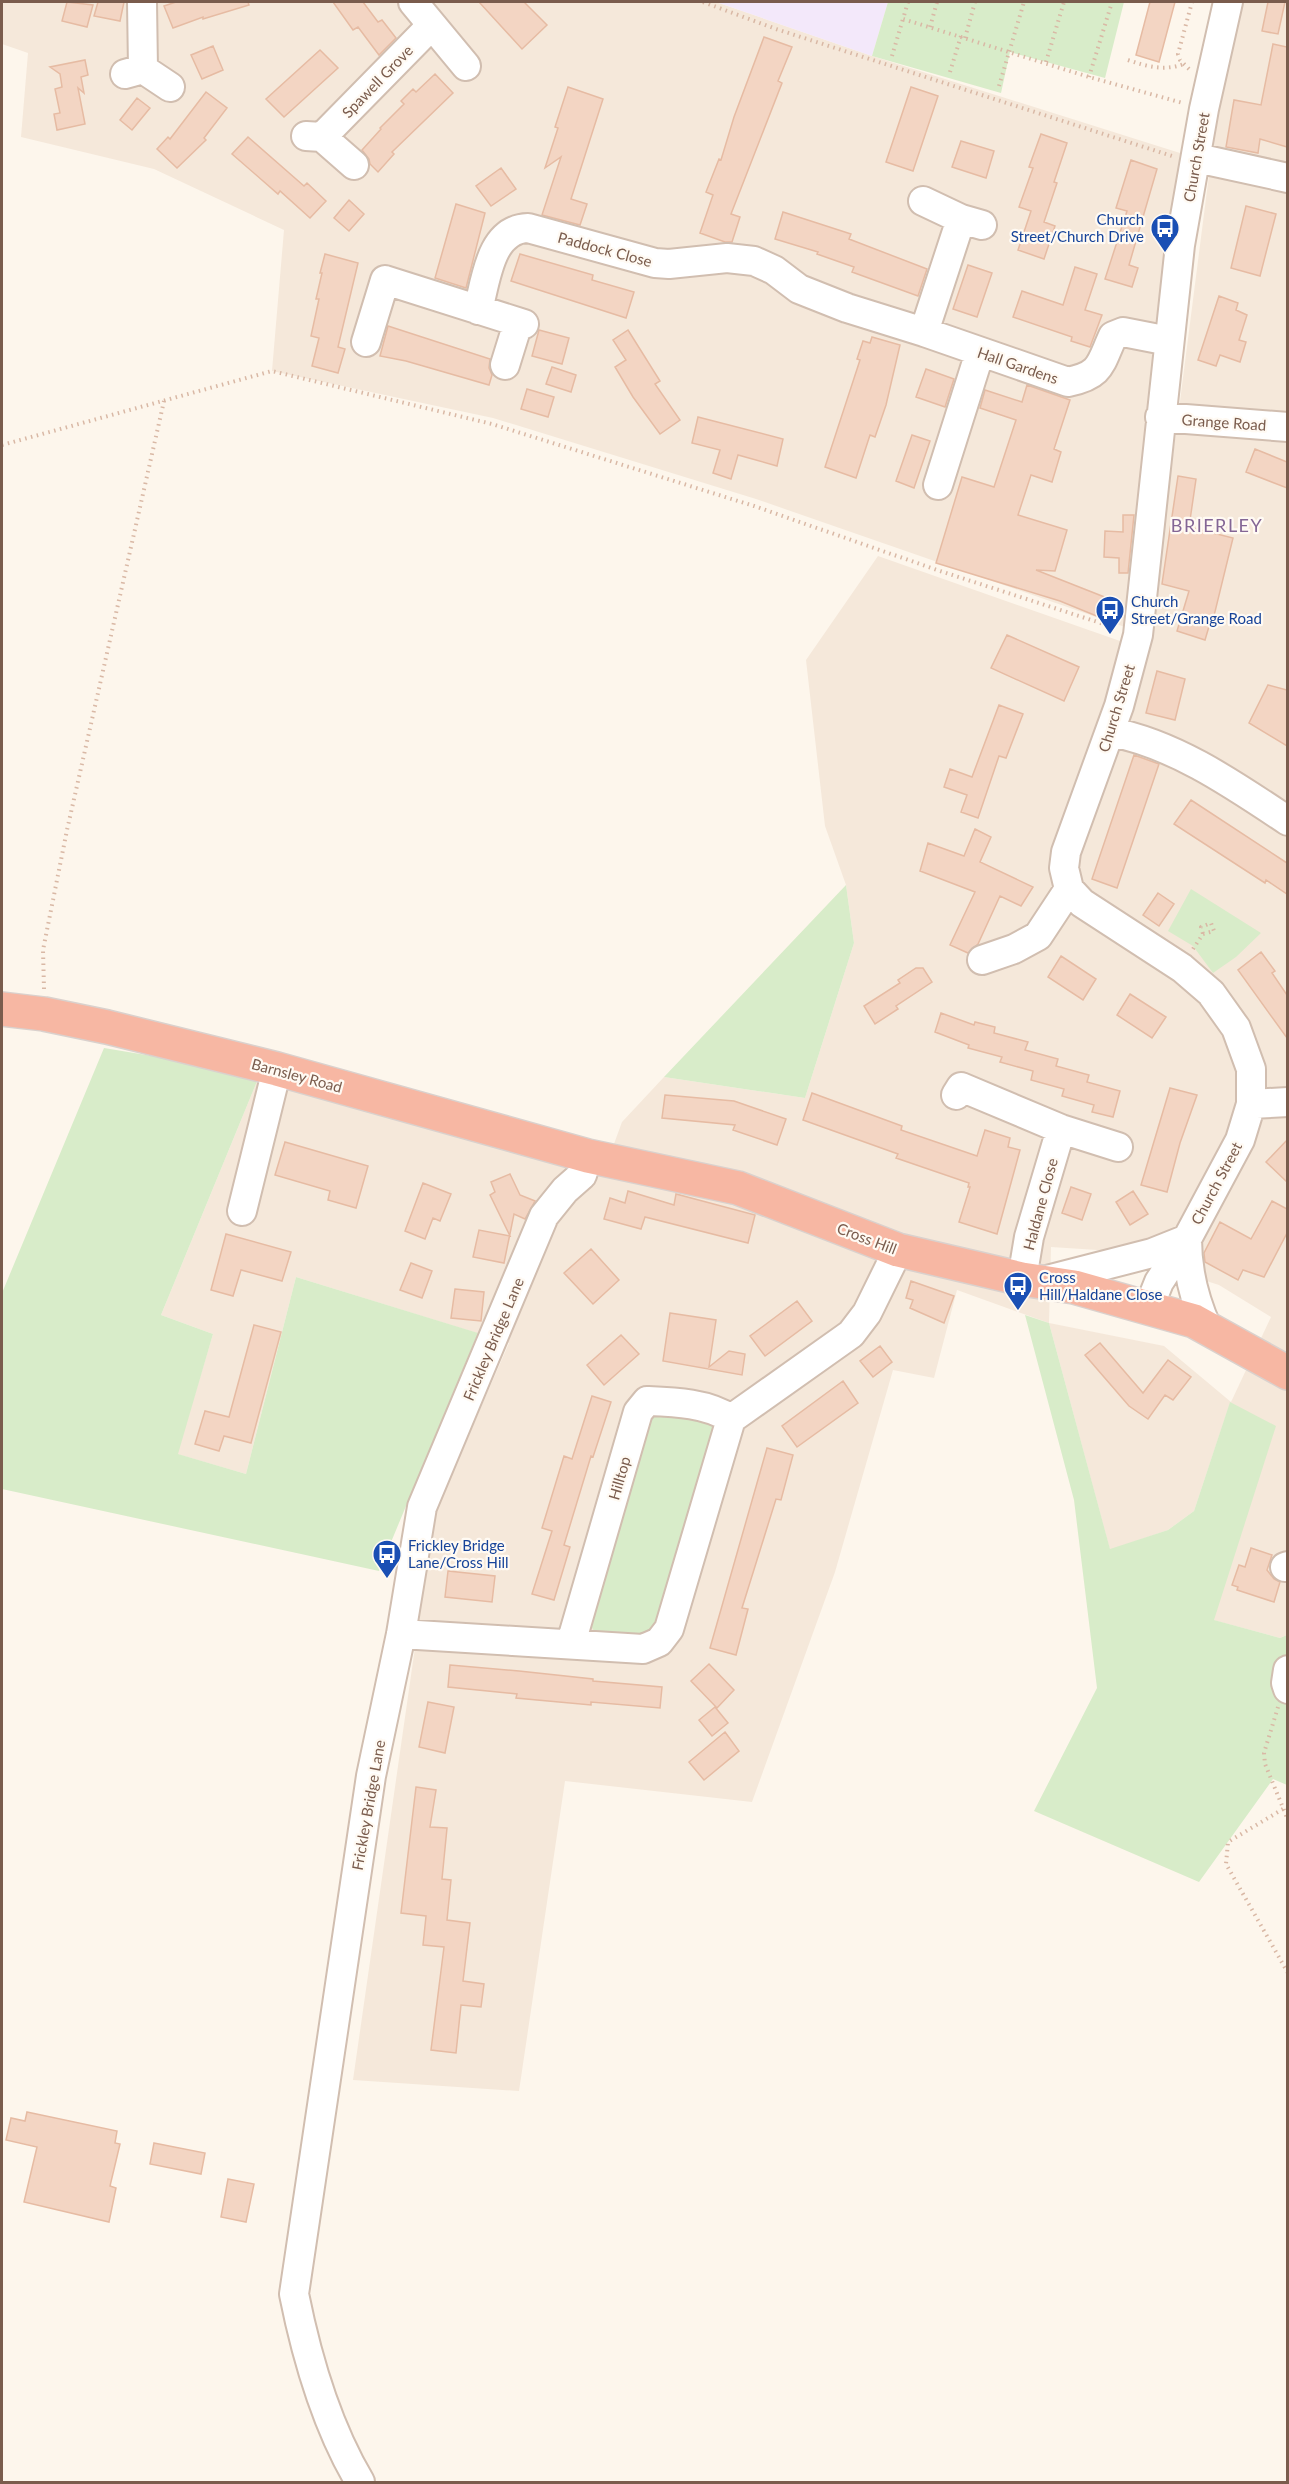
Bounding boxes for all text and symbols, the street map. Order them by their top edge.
street label: Spawell Grove [338,41,416,121]
street label: Church Street [1179,110,1213,203]
place label: Church Street/Church Drive [1011,210,1144,245]
bus stop icon: Church Street/Church Drive [1149,212,1181,254]
street label: Paddock Close [556,228,654,270]
street label: Hall Gardens [975,343,1061,387]
street label: Grange Road [1181,410,1267,434]
district label: BRIERLEY [1171,514,1263,536]
place label: Church Street/Grange Road [1131,592,1262,627]
bus stop icon: Church Street/Grange Road [1094,594,1126,636]
street label: Church Street [1094,661,1138,754]
street label: Barnsley Road [250,1054,344,1096]
street label: Church Street [1187,1138,1246,1227]
street label: Haldane Close [1019,1156,1061,1252]
street label: Cross Hill [835,1218,899,1258]
place label: Cross Hill/Haldane Close [1039,1268,1163,1303]
bus stop icon: Cross Hill/Haldane Close [1002,1270,1034,1312]
street label: Frickley Bridge Lane [459,1275,527,1403]
street label: Hilltop [604,1454,634,1502]
place label: Frickley Bridge Lane/Cross Hill [408,1536,509,1571]
bus stop icon: Frickley Bridge Lane/Cross Hill [371,1538,403,1580]
street label: Frickley Bridge Lane [348,1738,388,1872]

